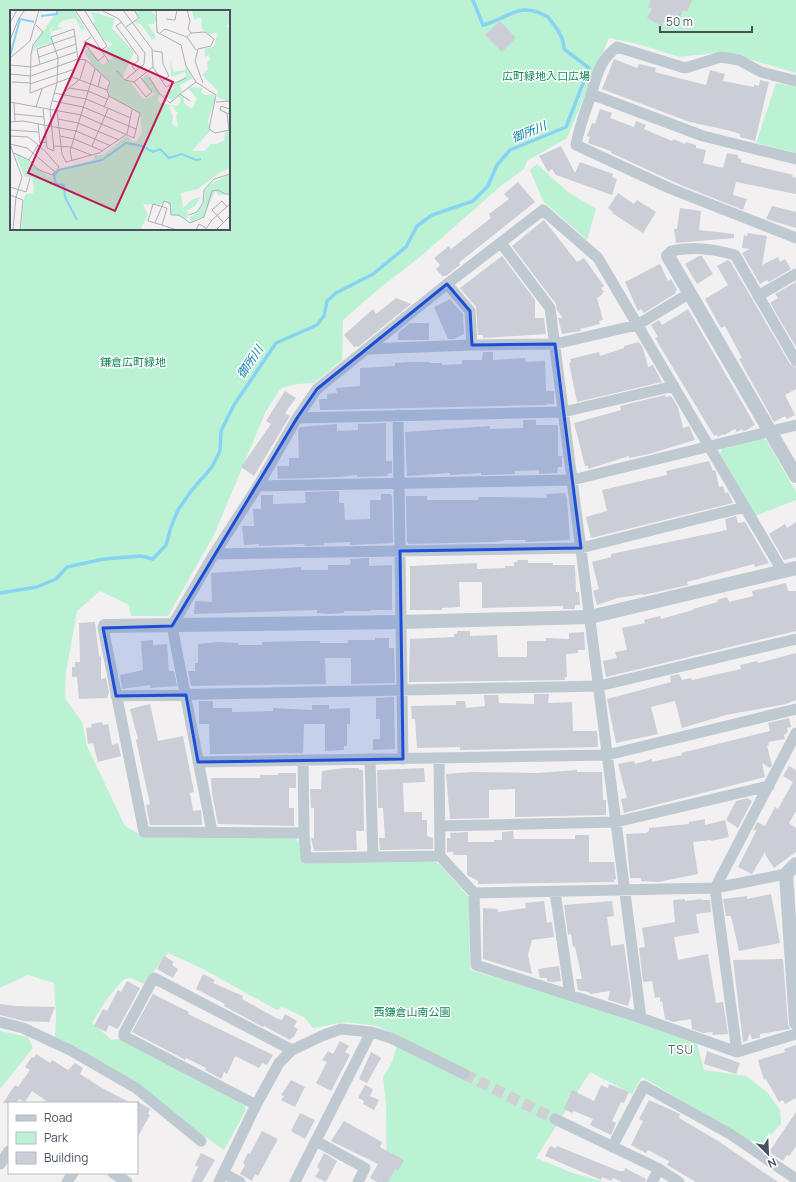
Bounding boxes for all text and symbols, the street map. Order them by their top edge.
scale bar [660,8,752,34]
inset map [10,10,230,230]
text: 50 m [666,13,693,30]
park label: 広町緑地入口広場 [502,68,590,83]
water label: 御所川 [509,116,551,146]
water label: 御所川 [232,340,268,381]
park label: 鎌倉広町緑地 [100,354,166,369]
park label: 西鎌倉山南公園 [374,1004,451,1019]
district label: TSU [668,1041,694,1058]
legend [8,1102,138,1174]
text: Road [44,1109,72,1126]
text: Park [44,1129,69,1146]
north arrow [748,1134,788,1174]
text: Building [44,1149,88,1166]
text: N [766,1155,779,1172]

